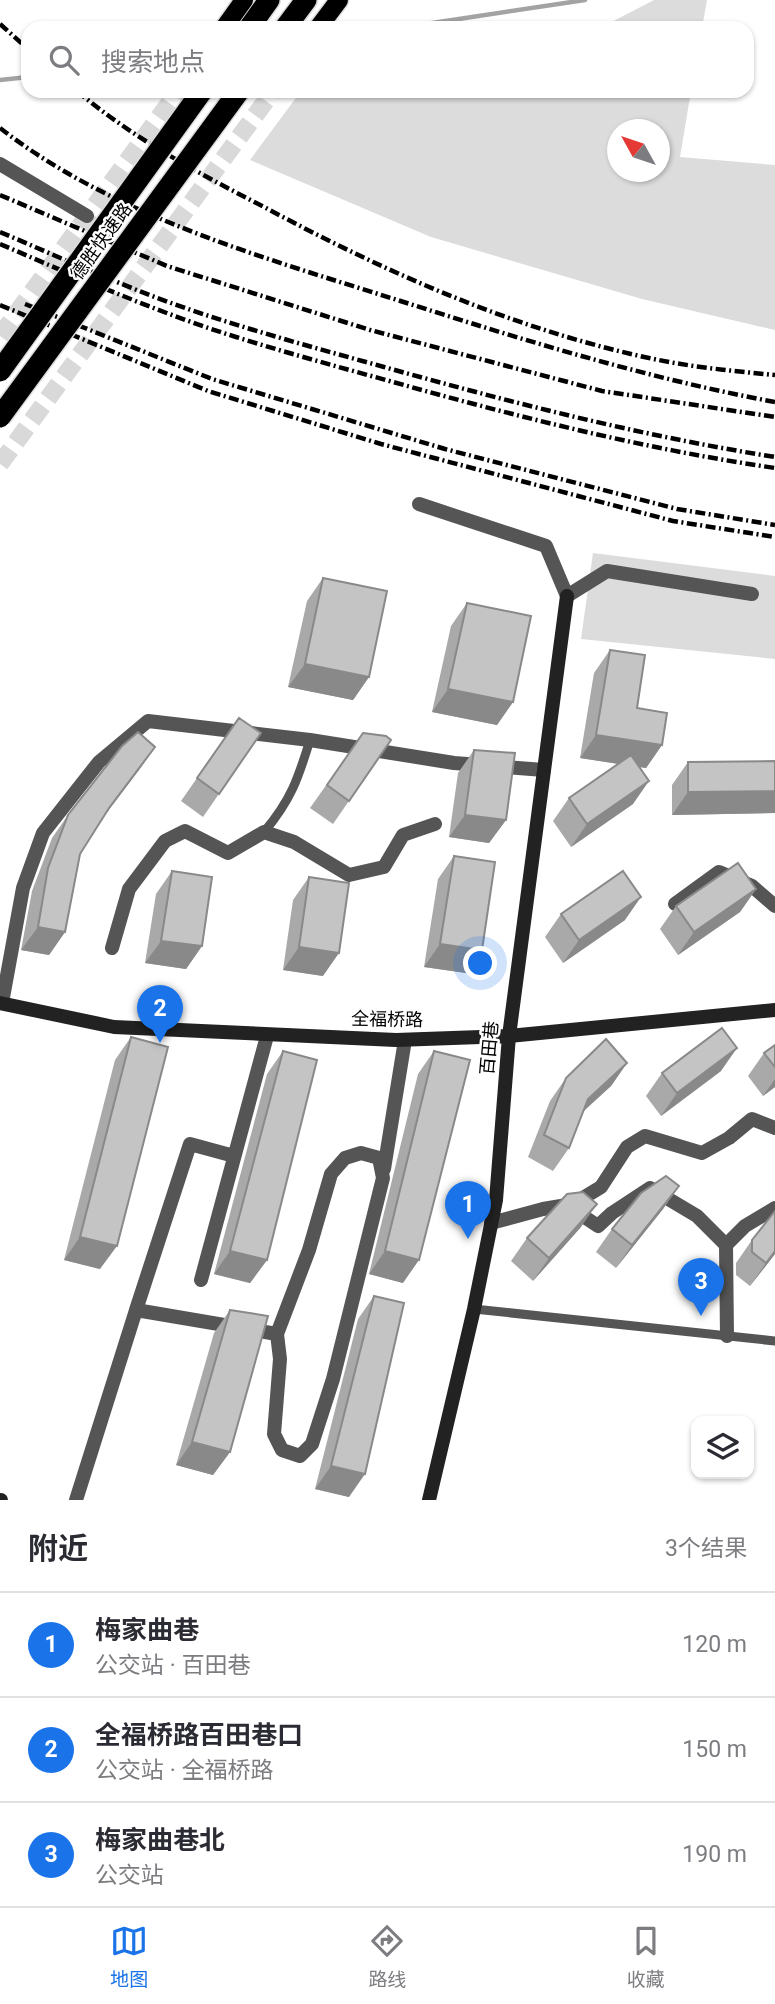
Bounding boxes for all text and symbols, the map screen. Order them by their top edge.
search box [21,21,754,98]
icon: search [45,41,83,79]
text: 搜索地点 [101,47,205,77]
north arrow [607,119,670,182]
street label: 德胜快速路 [66,198,136,284]
your location [463,946,497,980]
pin: 2 [137,985,183,1043]
street label: 全福桥路 [351,1008,423,1030]
street label: 百田巷 [476,1020,502,1076]
pin: 1 [445,1181,491,1239]
pin: 3 [678,1258,724,1316]
map controls [691,1416,754,1479]
button: layers [691,1416,754,1479]
text: 附近 [28,1531,88,1566]
text: 3个结果 [665,1535,747,1562]
text: 梅家曲巷 [95,1615,199,1645]
text: 1 [44,1631,58,1658]
text: 120 m [682,1631,747,1658]
text: 公交站 · 百田巷 [95,1652,250,1679]
text: 全福桥路百田巷口 [95,1720,303,1750]
text: 2 [44,1736,58,1763]
text: 150 m [682,1736,747,1763]
text: 公交站 · 全福桥路 [95,1757,273,1784]
text: 梅家曲巷北 [95,1825,225,1855]
text: 3 [44,1841,58,1868]
text: 190 m [682,1841,747,1868]
text: 公交站 [95,1862,164,1889]
tab: 地图 [110,1922,148,1991]
tab: 路线 [368,1922,407,1991]
tab: 收藏 [627,1922,665,1991]

